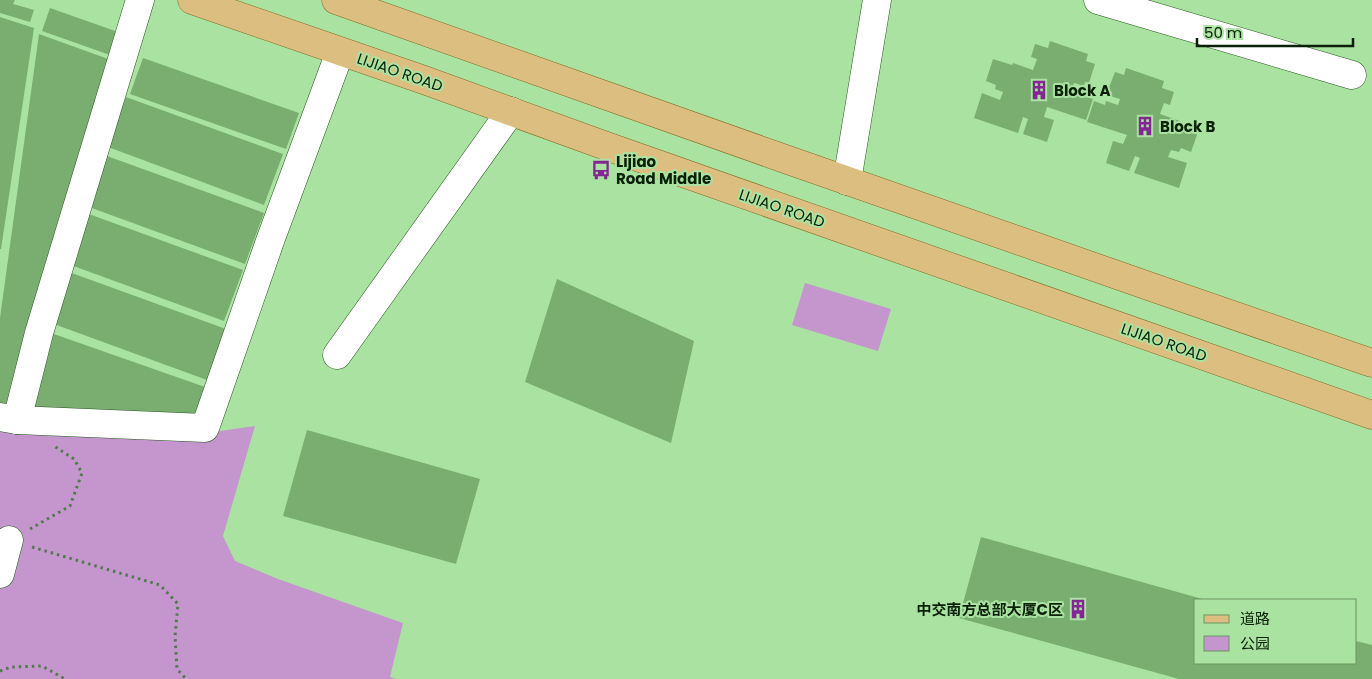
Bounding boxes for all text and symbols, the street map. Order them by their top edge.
scale bar [1197,15,1353,47]
text: 50 m [1204,22,1242,43]
street label: LIJIAO ROAD [354,48,446,96]
building icon: Block A [1028,79,1050,101]
place label: Block A [1054,80,1110,101]
building icon: Block B [1134,115,1156,137]
place label: Block B [1160,116,1215,137]
place label: Lijiao Road Middle [616,151,711,189]
bus stop icon: Lijiao Road Middle [590,159,612,181]
street label: LIJIAO ROAD [736,184,828,232]
street label: LIJIAO ROAD [1118,318,1210,366]
building icon: 中交南方总部大厦C区 [1067,598,1089,620]
place label: 中交南方总部大厦C区 [917,599,1063,620]
legend [1194,599,1357,664]
text: 道路 [1240,608,1270,629]
text: 公园 [1240,633,1270,654]

